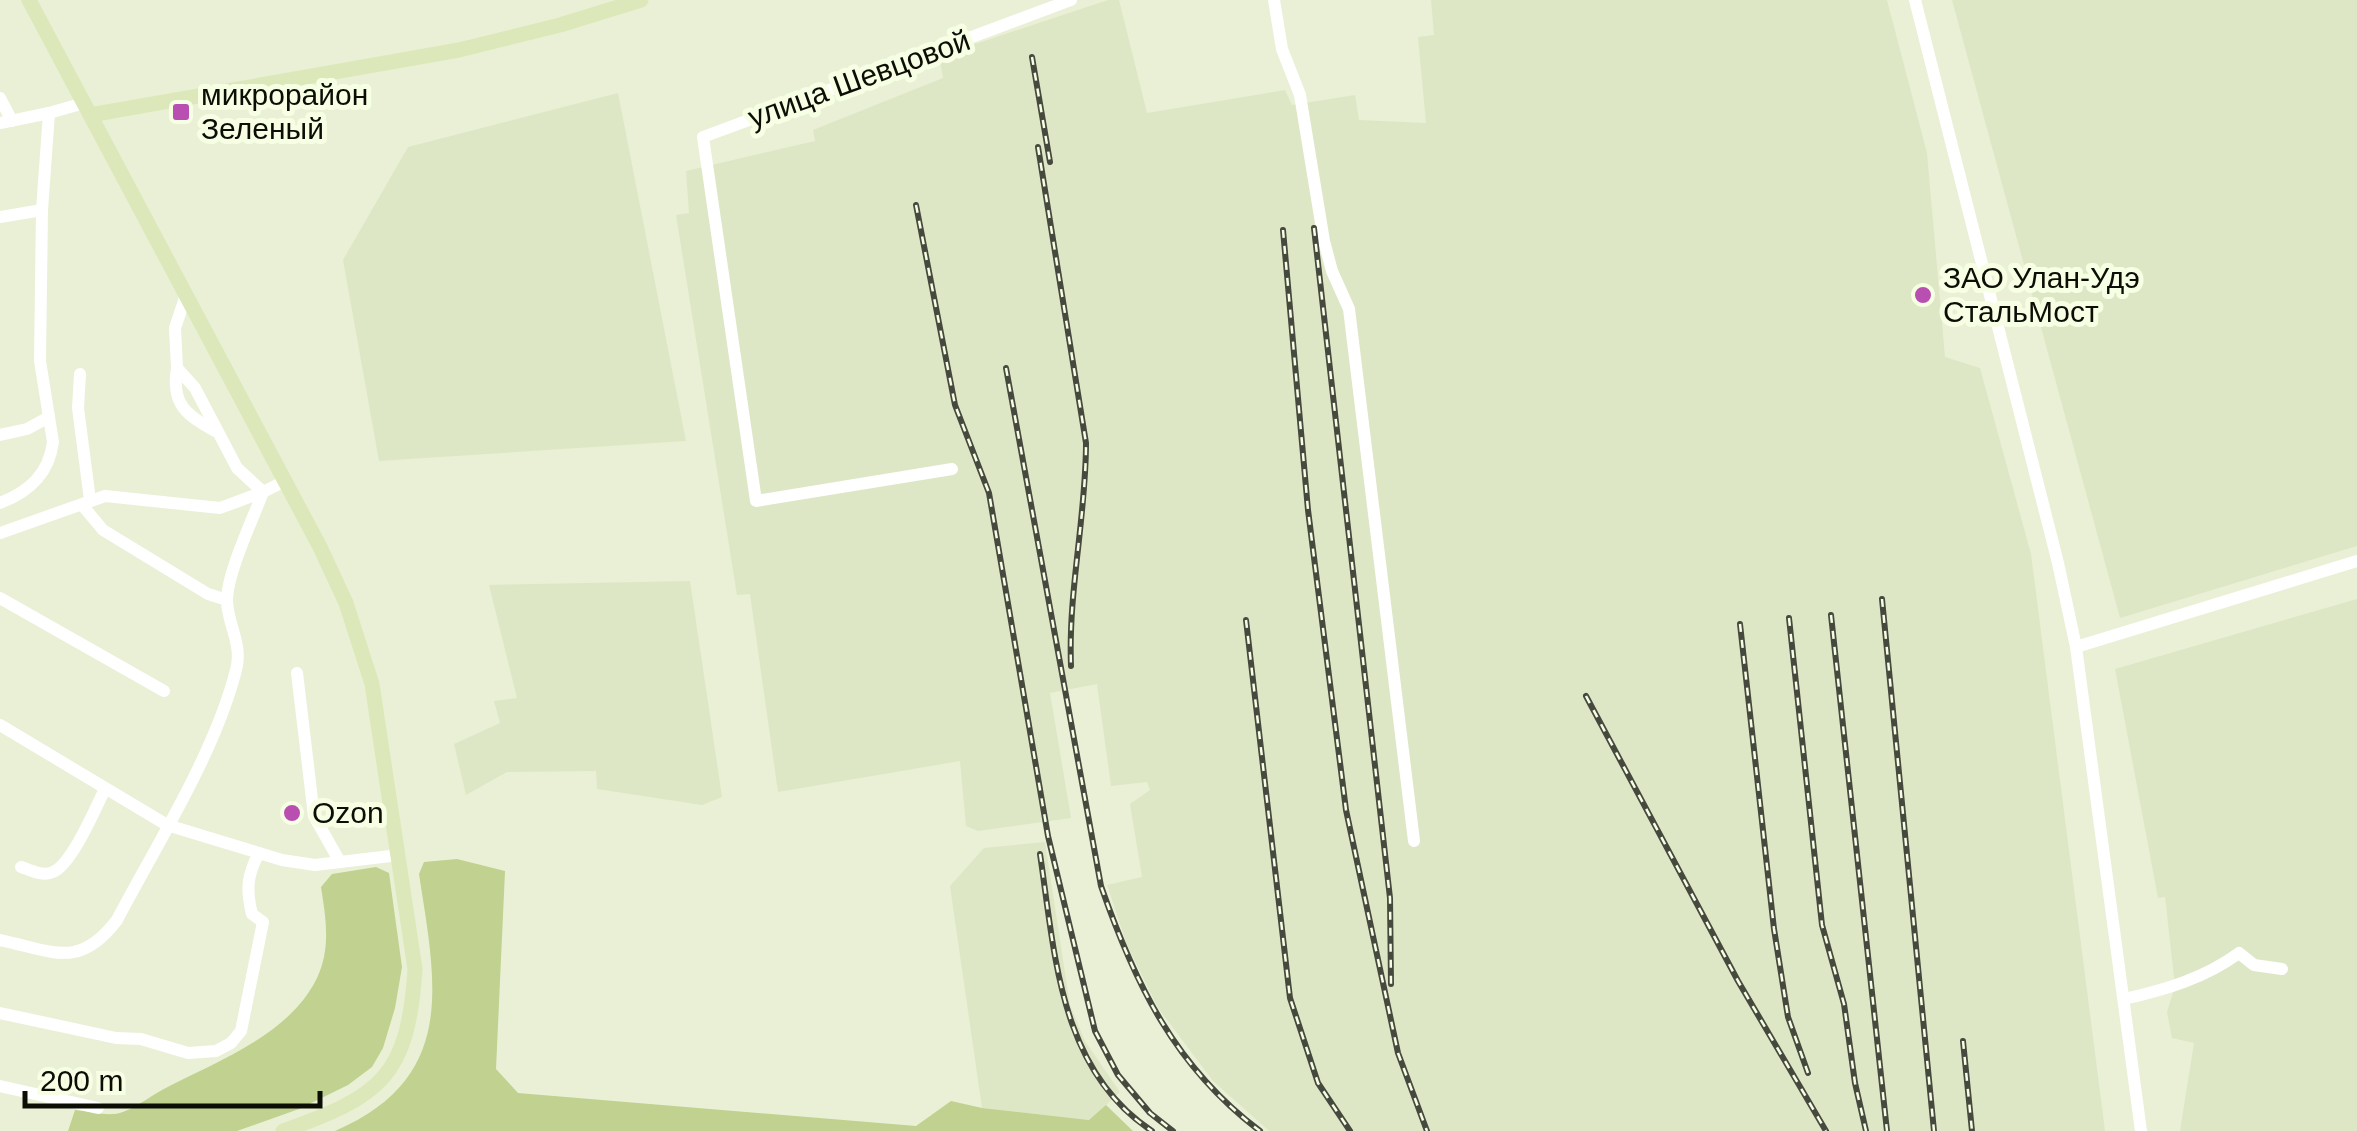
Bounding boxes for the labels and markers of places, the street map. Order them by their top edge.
place label: микрорайон Зеленый [201,78,368,145]
marker: микрорайон Зеленый [170,101,192,123]
place label: ЗАО Улан-Удэ СтальМост [1943,261,2140,328]
marker: ЗАО Улан-Удэ СтальМост [1912,284,1934,306]
place label: Ozon [312,796,384,829]
marker: Ozon [281,802,303,824]

